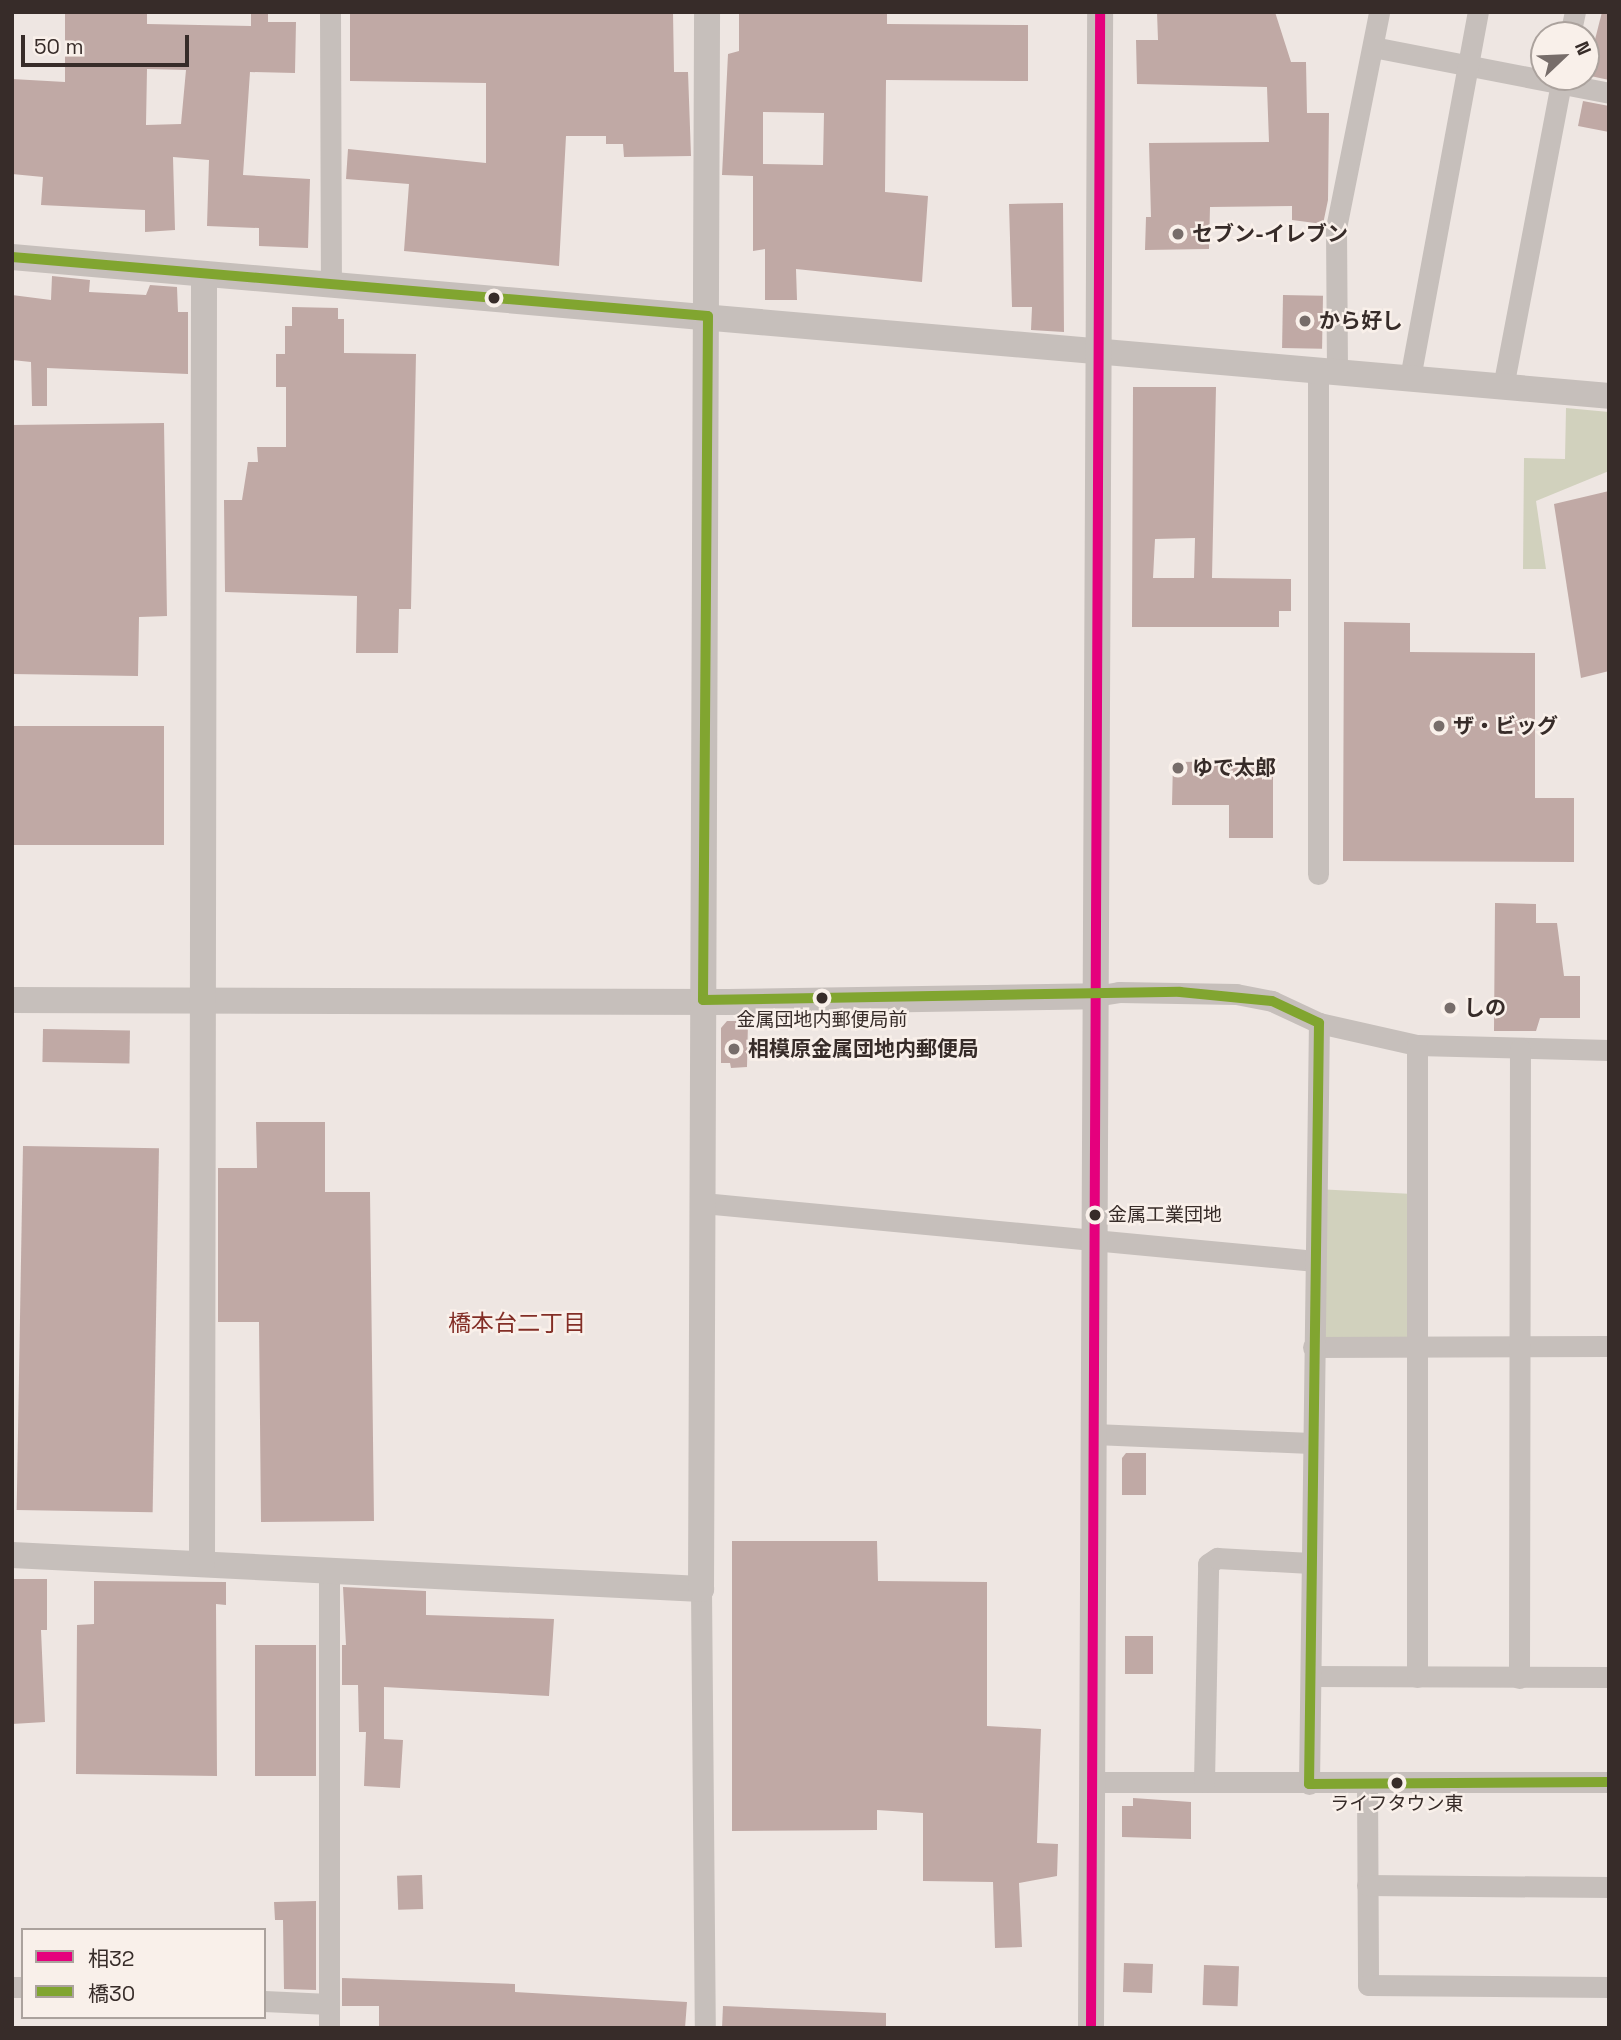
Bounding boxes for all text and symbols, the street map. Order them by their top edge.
scale bar [24,21,192,65]
north arrow [1530,21,1600,91]
text: 50 m [34,33,84,60]
text: N [1569,38,1597,59]
place label: セブン-イレブン [1192,221,1348,247]
marker: セブン-イレブン [1170,226,1186,242]
unlabelled marker [487,291,501,305]
place label: から好し [1319,308,1403,334]
marker: から好し [1297,313,1313,329]
place label: ザ・ビッグ [1453,713,1558,739]
marker: ザ・ビッグ [1431,718,1447,734]
place label: ゆで太郎 [1192,755,1276,781]
marker: ゆで太郎 [1170,760,1186,776]
marker: 金属団地内郵便局前 [815,991,829,1005]
place label: しの [1464,995,1506,1021]
marker: しの [1442,1000,1458,1016]
place label: 金属団地内郵便局前 [737,1009,907,1031]
place label: 相模原金属団地内郵便局 [748,1036,979,1062]
marker: 相模原金属団地内郵便局 [726,1041,742,1057]
place label: 金属工業団地 [1108,1204,1222,1226]
marker: 金属工業団地 [1088,1208,1102,1222]
district label: 橋本台二丁目 [448,1309,586,1337]
marker: ライフタウン東 [1390,1776,1404,1790]
place label: ライフタウン東 [1331,1793,1463,1815]
legend [21,1928,266,2019]
text: 相32 [88,1945,134,1972]
text: 橋30 [88,1980,135,2007]

